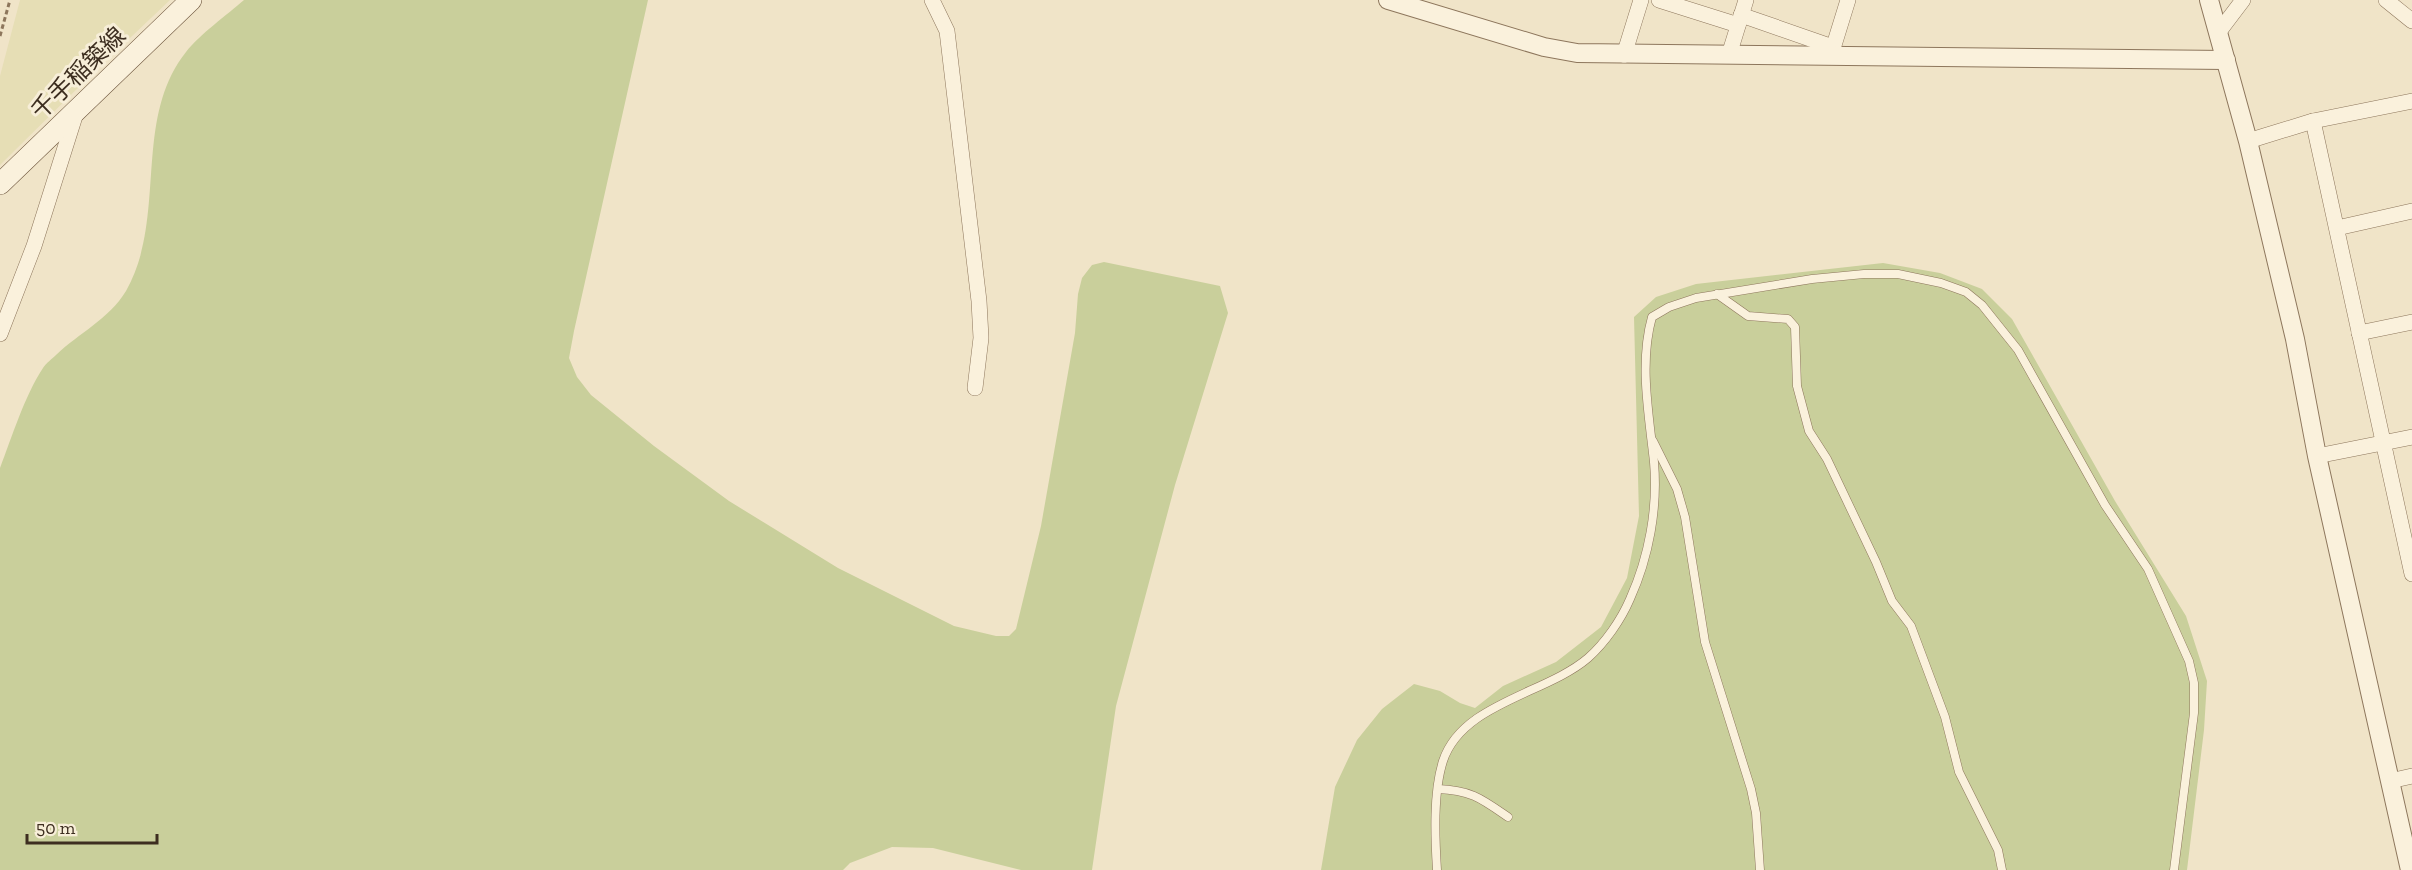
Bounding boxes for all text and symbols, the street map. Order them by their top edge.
street label: 千手稲築線 [25,21,131,125]
scale bar [27,807,158,845]
text: 50 m [36,817,76,839]

